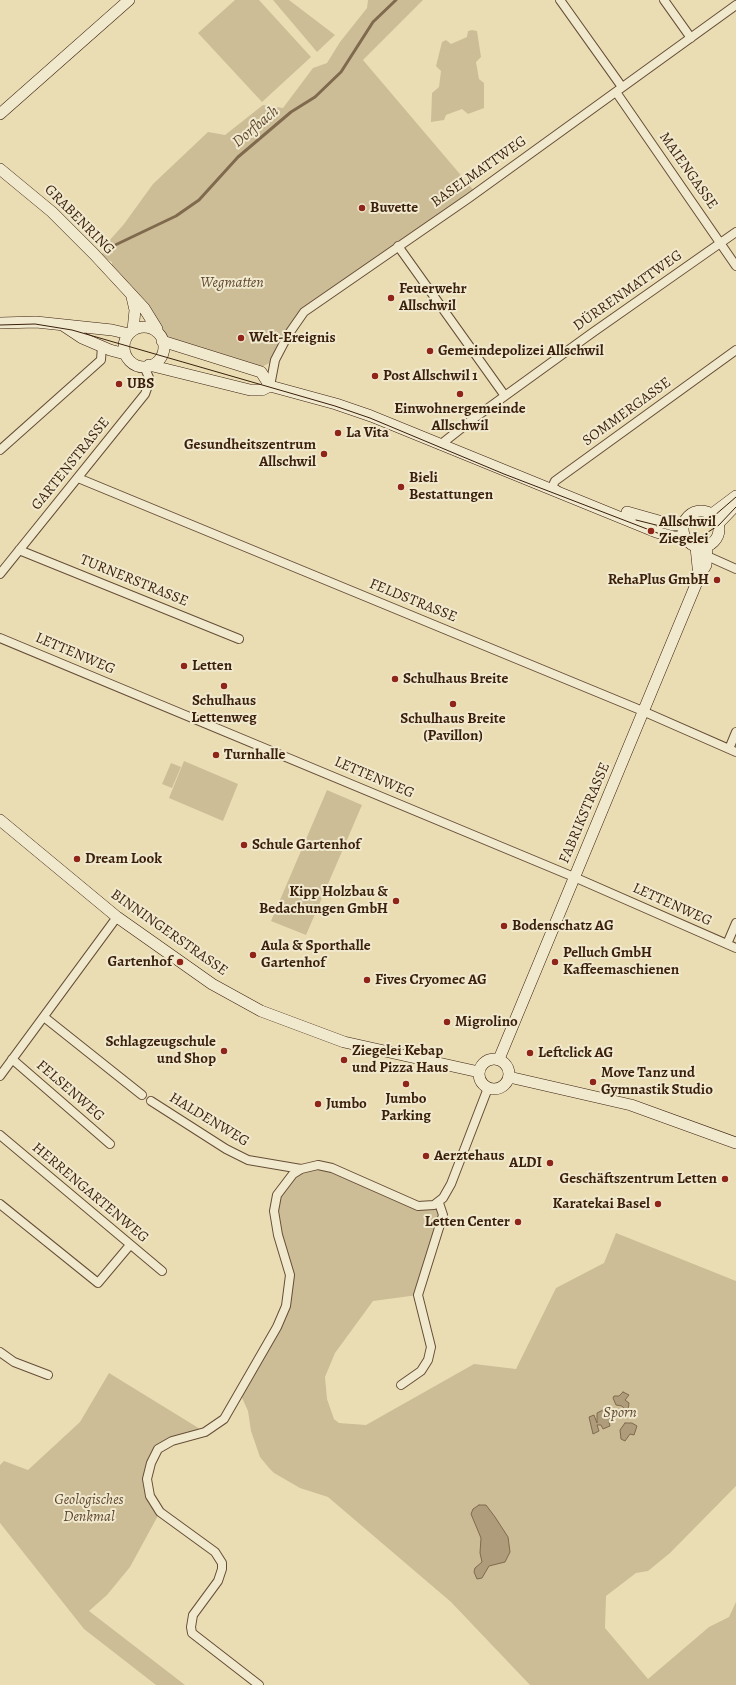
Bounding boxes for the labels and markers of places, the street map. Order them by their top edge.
place label: Buvette [370,199,418,217]
marker: Buvette [357,203,367,213]
place label: Feuerwehr Allschwil [399,280,467,315]
marker: Feuerwehr Allschwil [386,293,396,303]
place label: Welt-Ereignis [249,329,336,347]
marker: Welt-Ereignis [236,333,246,343]
place label: Gemeindepolizei Allschwil [438,342,604,360]
marker: Gemeindepolizei Allschwil [425,346,435,356]
place label: Post Allschwil 1 [383,367,478,385]
marker: Post Allschwil 1 [370,371,380,381]
place label: UBS [127,375,154,393]
marker: UBS [114,379,124,389]
marker: Einwohnergemeinde Allschwil [455,389,465,399]
place label: Einwohnergemeinde Allschwil [394,400,526,435]
place label: La Vita [346,424,389,442]
marker: La Vita [333,428,343,438]
place label: Gesundheitszentrum Allschwil [184,436,316,471]
marker: Gesundheitszentrum Allschwil [319,449,329,459]
place label: Bieli Bestattungen [409,469,493,504]
marker: Bieli Bestattungen [396,482,406,492]
place label: Allschwil Ziegelei [659,513,716,548]
marker: Allschwil Ziegelei [646,526,656,536]
place label: RehaPlus GmbH [608,571,709,589]
marker: RehaPlus GmbH [712,575,722,585]
place label: Letten [192,657,232,675]
marker: Letten [179,661,189,671]
place label: Schulhaus Breite [403,670,508,688]
marker: Schulhaus Breite [390,674,400,684]
marker: Schulhaus Lettenweg [219,681,229,691]
place label: Schulhaus Lettenweg [191,692,257,727]
marker: Schulhaus Breite (Pavillon) [448,699,458,709]
place label: Schulhaus Breite (Pavillon) [400,710,506,745]
place label: Turnhalle [224,746,285,764]
marker: Turnhalle [211,750,221,760]
place label: Schule Gartenhof [252,836,360,854]
marker: Schule Gartenhof [239,840,249,850]
place label: Dream Look [85,850,162,868]
marker: Dream Look [72,854,82,864]
place label: Kipp Holzbau & Bedachungen GmbH [259,883,388,918]
marker: Kipp Holzbau & Bedachungen GmbH [391,896,401,906]
place label: Bodenschatz AG [512,917,614,935]
marker: Bodenschatz AG [499,921,509,931]
place label: Aula & Sporthalle Gartenhof [261,937,371,972]
place label: Pelluch GmbH Kaffeemaschienen [563,944,679,979]
marker: Aula & Sporthalle Gartenhof [248,950,258,960]
place label: Gartenhof [108,953,172,971]
marker: Gartenhof [175,957,185,967]
marker: Pelluch GmbH Kaffeemaschienen [550,957,560,967]
place label: Fives Cryomec AG [375,971,487,989]
marker: Fives Cryomec AG [362,975,372,985]
place label: Migrolino [455,1013,518,1031]
marker: Migrolino [442,1017,452,1027]
place label: Schlagzeugschule und Shop [105,1033,216,1068]
place label: Ziegelei Kebap und Pizza Haus [352,1042,448,1077]
place label: Leftclick AG [538,1044,613,1062]
marker: Schlagzeugschule und Shop [219,1046,229,1056]
marker: Leftclick AG [525,1048,535,1058]
marker: Ziegelei Kebap und Pizza Haus [339,1055,349,1065]
place label: Move Tanz und Gymnastik Studio [601,1064,713,1099]
marker: Move Tanz und Gymnastik Studio [588,1077,598,1087]
marker: Jumbo Parking [401,1079,411,1089]
place label: Jumbo Parking [381,1090,431,1125]
place label: Jumbo [326,1095,367,1113]
marker: Jumbo [313,1099,323,1109]
place label: Aerztehaus [434,1147,505,1165]
marker: Aerztehaus [421,1151,431,1161]
place label: ALDI [509,1154,542,1172]
marker: ALDI [545,1158,555,1168]
place label: Geschäftszentrum Letten [560,1170,717,1188]
marker: Geschäftszentrum Letten [720,1174,730,1184]
place label: Karatekai Basel [553,1195,650,1213]
marker: Karatekai Basel [653,1199,663,1209]
place label: Letten Center [425,1213,510,1231]
marker: Letten Center [513,1217,523,1227]

